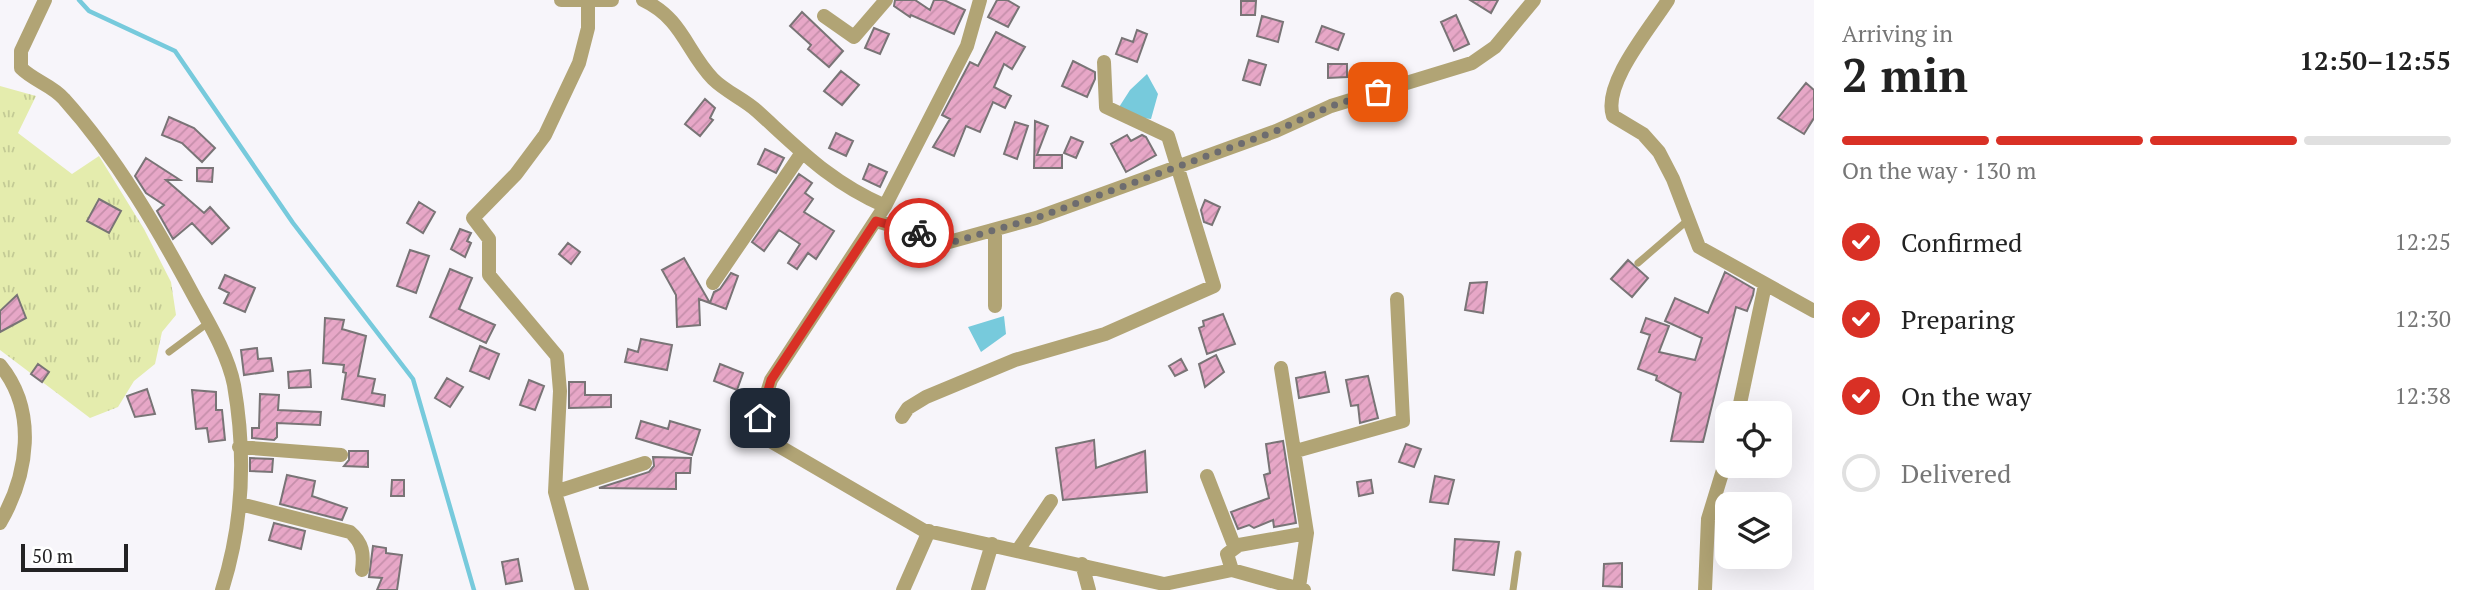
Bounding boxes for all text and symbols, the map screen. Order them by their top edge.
text: Arriving in [1842,18,1953,49]
text: 12:50–12:55 [2299,43,2451,77]
text: 2 min [1842,44,1968,105]
pin [1348,62,1408,122]
icon: bag [1359,73,1397,111]
text: On the way · 130 m [1842,155,2036,186]
courier [884,198,954,268]
icon: bike [900,214,938,252]
icon: check [1842,223,1880,261]
text: Confirmed [1901,225,2022,259]
text: 12:25 [2394,226,2451,257]
icon: check [1842,300,1880,338]
text: Preparing [1901,302,2014,336]
text: 12:30 [2394,303,2451,334]
icon: check [1842,377,1880,415]
text: On the way [1901,379,2032,413]
text: 12:38 [2394,380,2451,411]
pin [730,388,790,448]
icon: home [741,399,779,437]
map controls [1715,401,1792,569]
button: locate [1715,401,1792,478]
text: Delivered [1901,456,2011,490]
button: layers [1715,492,1792,569]
scale bar [21,541,128,573]
text: 50 m [32,543,73,568]

